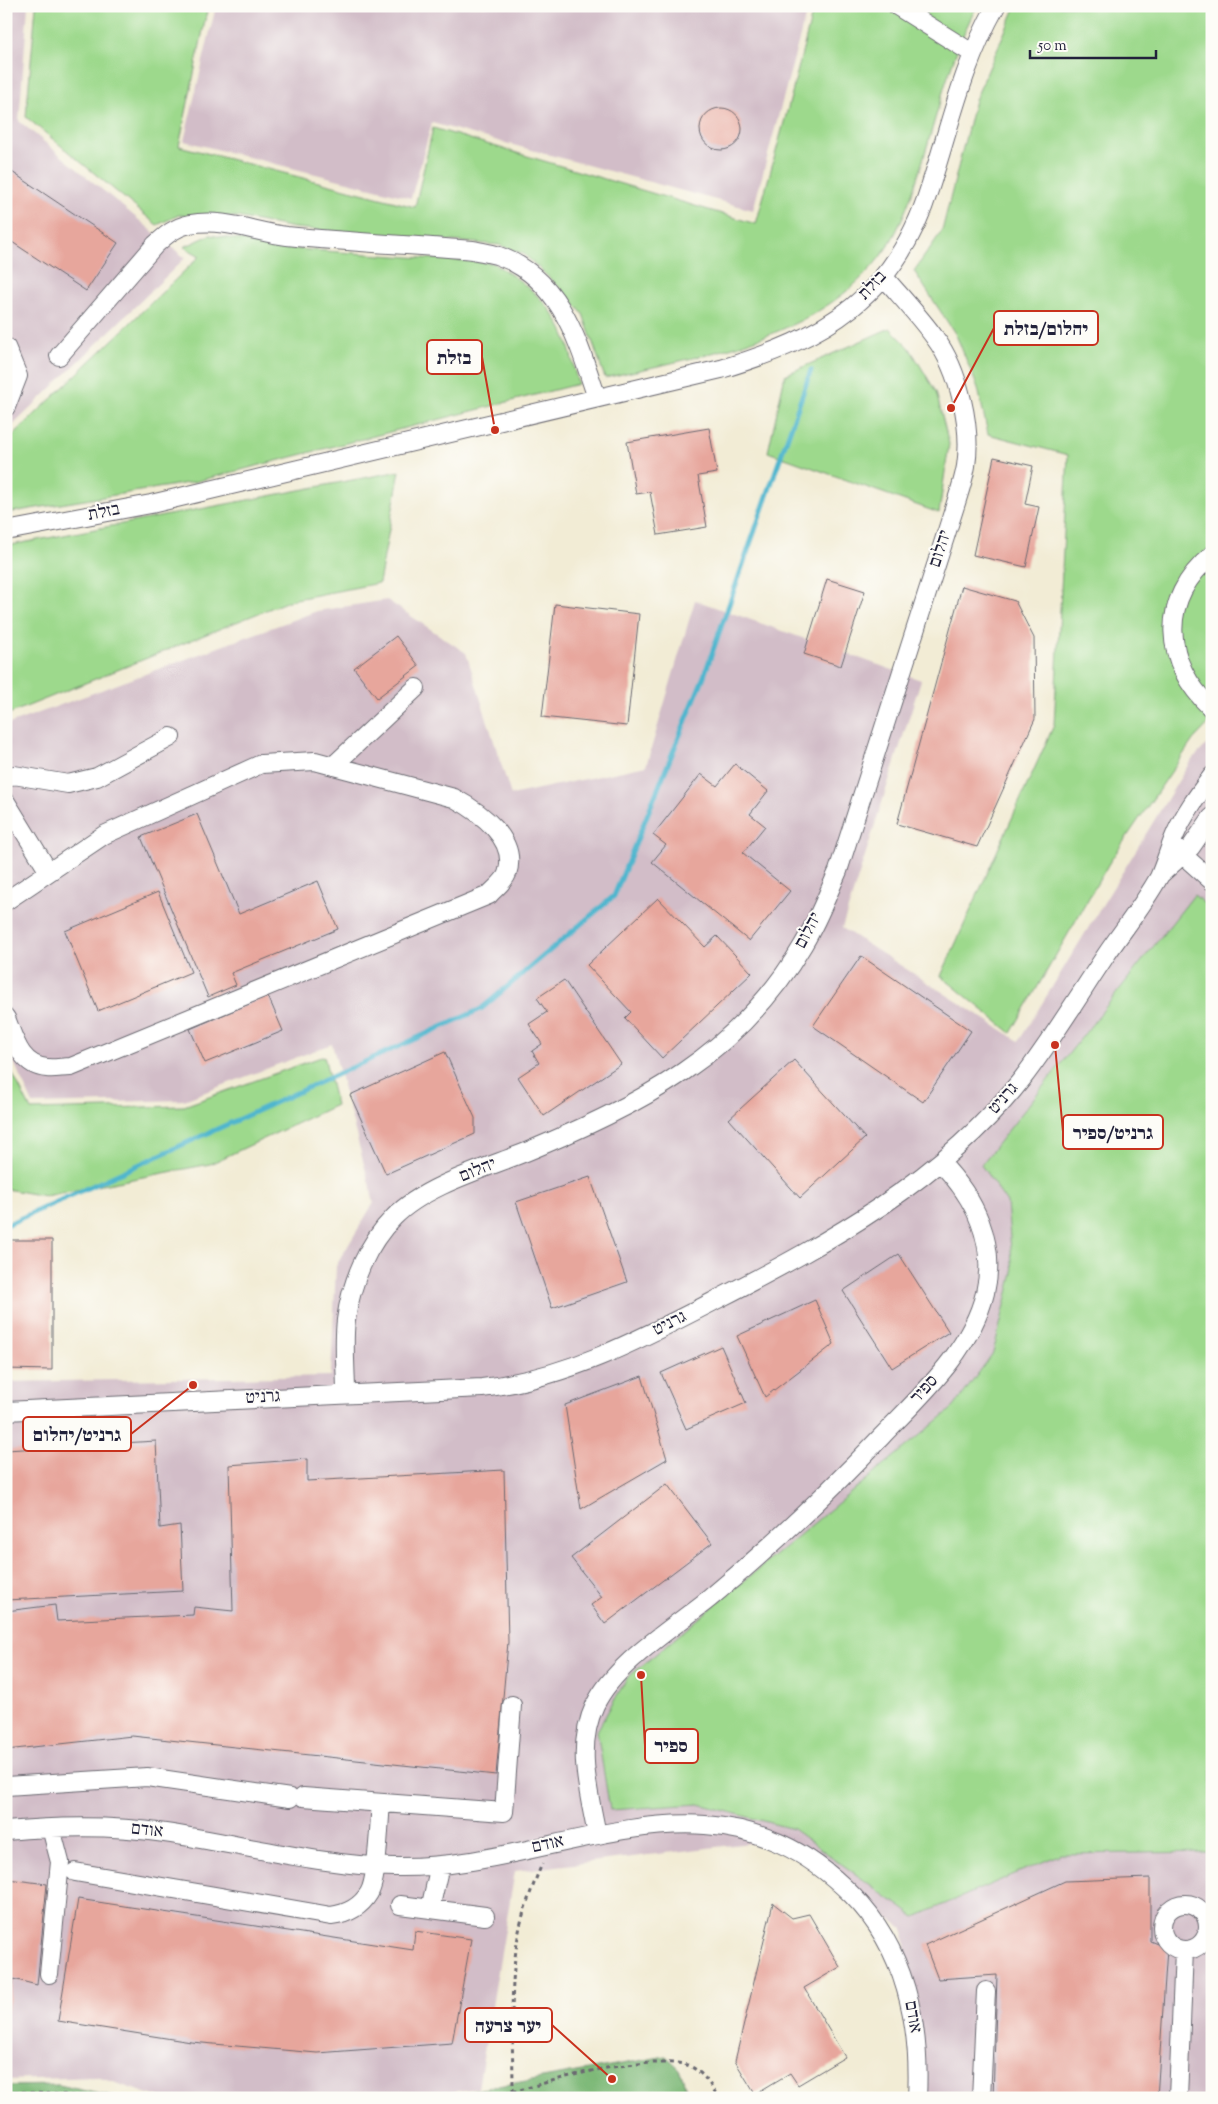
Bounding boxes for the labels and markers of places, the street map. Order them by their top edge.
callout: יהלום/בזלת [994,311,1098,345]
callout: בזלת [427,340,482,374]
callout: גרניט/ספיר [1063,1115,1163,1149]
callout: גרניט/יהלום [23,1417,131,1451]
callout: ספיר [645,1729,698,1763]
callout: יער צרעה [465,2008,552,2042]

